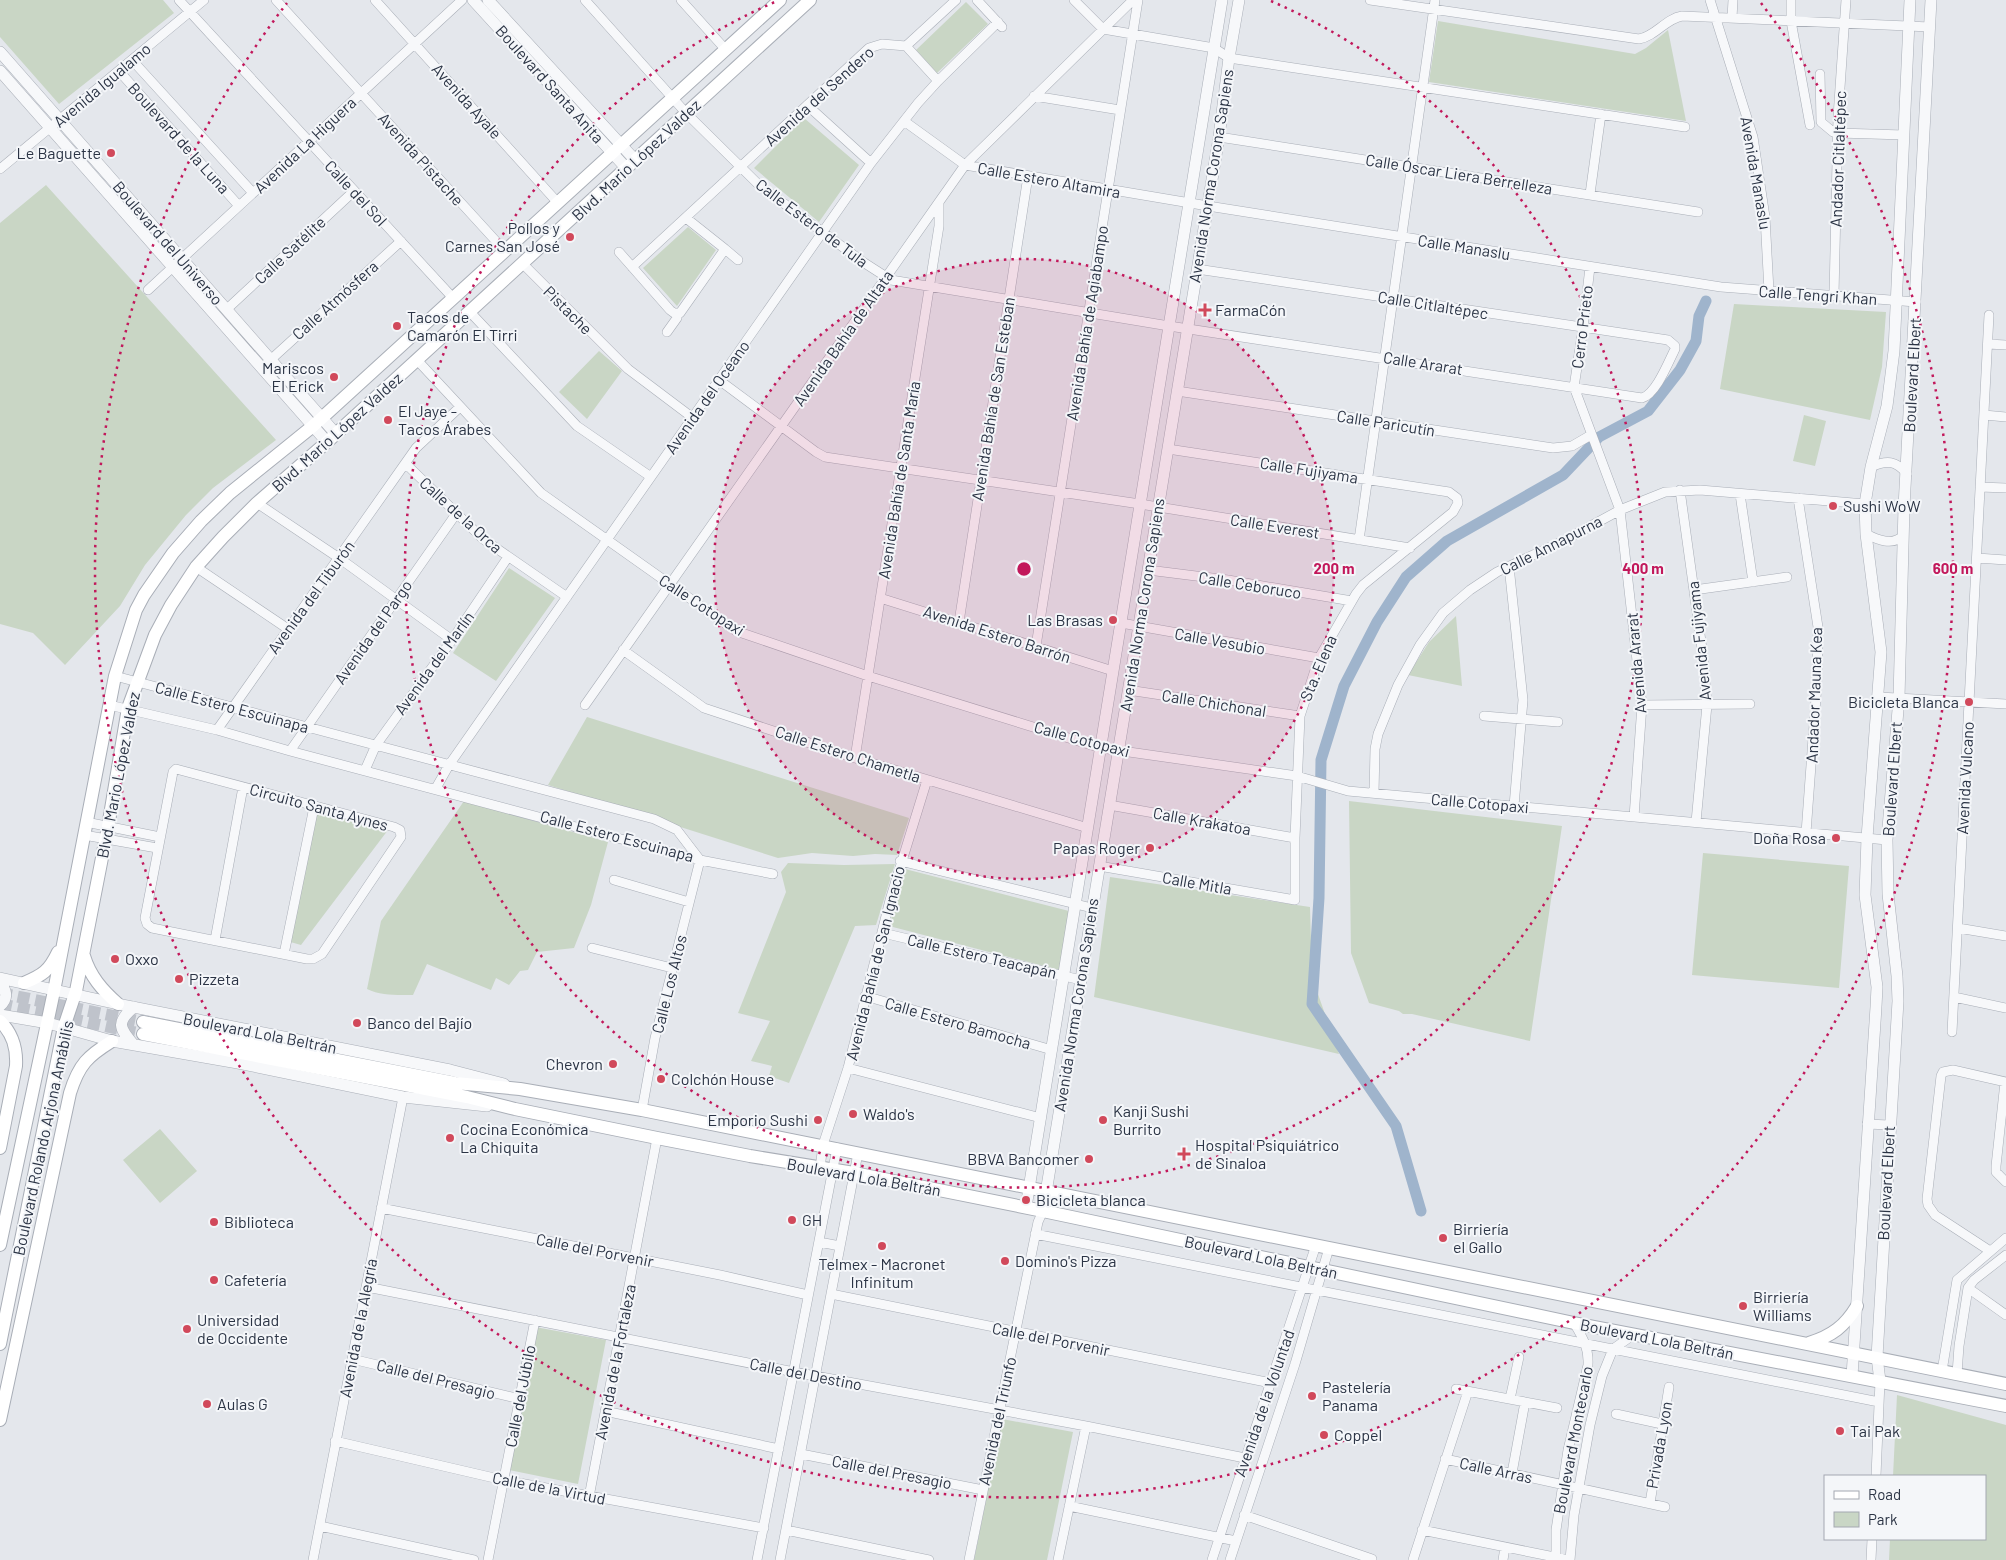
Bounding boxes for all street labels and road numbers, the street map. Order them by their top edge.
street label: Boulevard Santa Anita [492,21,608,147]
street label: Avenida Igualamo [49,38,154,131]
street label: Avenida del Sendero [760,42,877,150]
street label: Avenida Ayale [429,59,506,142]
street label: Avenida Norma Corona Sapiens [1184,68,1237,284]
street label: Boulevard de la Luna [125,78,234,197]
street label: Andador Citlaltépec [1826,90,1849,227]
street label: Avenida La Higuera [250,92,360,197]
street label: Blvd. Mario López Valdez [567,95,704,224]
street label: Avenida Pistache [375,108,468,209]
street label: Avenida Manaslu [1737,115,1776,231]
street label: Calle Óscar Liera Berrelleza [1364,149,1554,198]
street label: Calle del Sol [321,156,392,229]
street label: Calle Estero Altamira [976,158,1122,201]
street label: Calle Estero de Tula [753,174,872,271]
street label: Boulevard del Universo [109,177,227,308]
street label: Calle Satélite [250,212,329,287]
street label: Avenida Bahía de Agiabampo [1062,224,1111,422]
street label: Calle Manaslu [1417,230,1512,263]
street label: Calle Atmósfera [288,256,382,343]
street label: Avenida Bahía de Altata [789,266,897,409]
street label: Calle Tengri Khan [1758,281,1878,308]
street label: Pistache [540,282,596,338]
street label: Cerro Prieto [1567,284,1596,370]
street label: Calle Citlaltépec [1376,286,1490,323]
street label: Avenida Bahía de San Esteban [967,296,1018,502]
street label: Boulevard Elbert [1899,317,1924,433]
street label: Avenida del Océano [660,336,753,457]
street label: Calle Ararat [1382,347,1464,378]
street label: Blvd. Mario López Valdez [268,368,406,495]
street label: Avenida Bahía de Santa María [873,380,924,580]
street label: Calle Paricutín [1336,405,1437,440]
street label: Calle Fujiyama [1259,452,1359,487]
street label: Calle de la Orca [416,473,507,557]
street label: Avenida Norma Corona Sapiens [1115,497,1168,713]
street label: Calle Everest [1229,509,1321,542]
street label: Calle Annapurna [1497,511,1605,578]
street label: Avenida del Tiburón [263,536,358,657]
street label: Calle Ceboruco [1197,567,1303,602]
street label: Calle Cotopaxi [656,570,749,639]
street label: Avenida del Pargo [330,576,416,687]
street label: Avenida Fujiyama [1683,580,1714,702]
street label: Avenida Estero Barrón [921,601,1073,666]
street label: Avenida del Marlín [390,607,477,718]
street label: Avenida Ararat [1622,612,1649,714]
street label: Calle Vesubio [1173,623,1267,658]
street label: Andador Mauna Kea [1802,627,1825,763]
street label: Sta. Elena [1295,632,1340,704]
street label: Calle Estero Escuinapa [153,677,311,736]
street label: Calle Chichonal [1161,685,1268,720]
street label: Blvd. Mario López Valdez [92,690,143,860]
street label: Calle Cotopaxi [1032,717,1132,760]
street label: Calle Estero Chametla [773,721,923,786]
street label: Boulevard Elbert [1878,721,1905,837]
street label: Avenida Vulcano [1952,721,1977,835]
street label: Circuito Santa Aynes [248,779,390,834]
street label: Calle Cotopaxi [1430,789,1530,816]
street label: Calle Krakatoa [1152,803,1253,838]
street label: Calle Estero Escuinapa [538,806,696,865]
street label: Avenida Bahía de San Ignacio [841,864,908,1062]
street label: Calle Mitla [1161,867,1233,898]
street label: Avenida Norma Corona Sapiens [1049,897,1102,1113]
street label: Calle Estero Teacapán [906,929,1059,982]
street label: Calle Los Altos [647,933,690,1035]
street label: Calle Estero Bamocha [883,993,1033,1052]
street label: Boulevard Lola Beltrán [182,1008,339,1057]
street label: Boulevard Rolando Arjona Amábilis [8,1019,77,1257]
street label: Boulevard Elbert [1873,1125,1898,1241]
street label: Boulevard Lola Beltrán [786,1154,943,1199]
street label: Calle del Porvenir [535,1229,656,1270]
street label: Boulevard Lola Beltrán [1183,1231,1339,1282]
street label: Avenida de la Alegría [335,1257,380,1399]
street label: Avenida de la Fortaleza [590,1282,639,1441]
street label: Boulevard Lola Beltrán [1579,1314,1736,1363]
street label: Calle del Porvenir [991,1318,1112,1359]
street label: Avenida de la Voluntad [1229,1327,1298,1479]
street label: Calle del Júbilo [500,1343,539,1449]
street label: Calle del Destino [748,1353,864,1394]
street label: Calle del Presagio [375,1355,498,1402]
street label: Avenida del Triunfo [974,1355,1019,1487]
street label: Boulevard Montecarlo [1549,1364,1596,1515]
street label: Privada Lyon [1641,1400,1676,1490]
street label: Calle del Presagio [830,1451,954,1492]
street label: Calle Arras [1458,1453,1534,1487]
street label: Calle de la Virtud [491,1467,607,1508]

